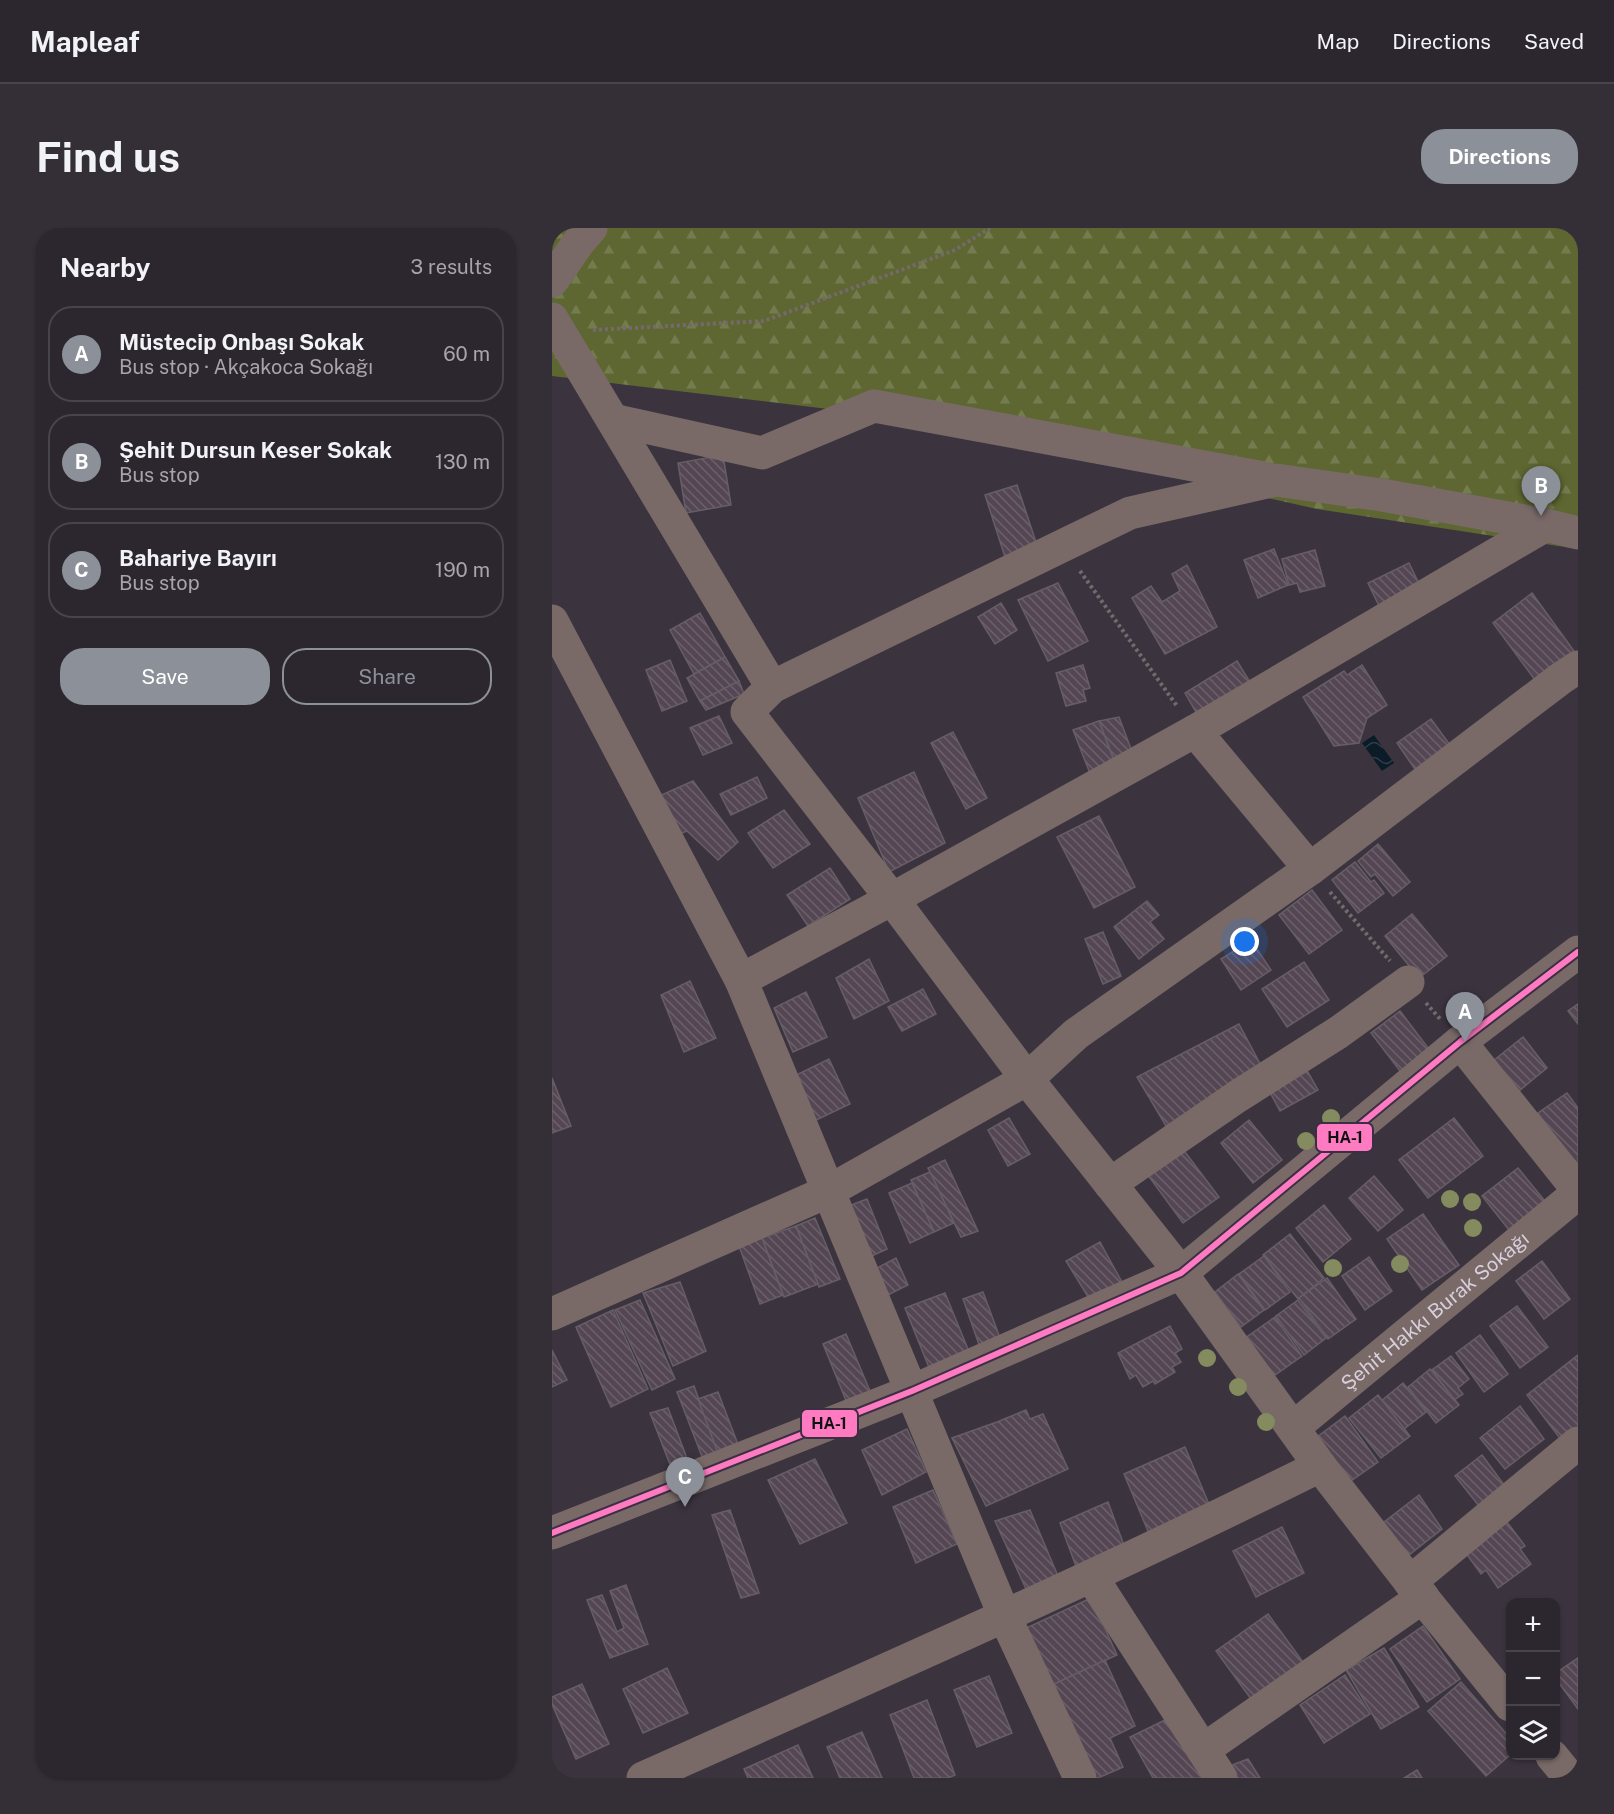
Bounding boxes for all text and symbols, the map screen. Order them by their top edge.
text: Mapleaf [30,25,140,58]
text: Map [1317,29,1359,54]
text: Directions [1392,29,1491,54]
text: Saved [1524,29,1584,54]
button: Directions [1421,129,1578,184]
text: Find us [36,132,180,181]
text: Nearby [60,252,150,283]
text: 3 results [411,255,492,279]
text: Müstecip Onbaşı Sokak [119,329,364,355]
text: A [74,342,89,366]
text: 60 m [443,342,490,366]
text: Bus stop · Akçakoca Sokağı [119,355,373,379]
text: Şehit Dursun Keser Sokak [119,437,392,463]
text: B [75,450,88,474]
text: 130 m [435,450,490,474]
text: Bus stop [119,463,200,487]
pin: B [1522,466,1560,516]
text: Bahariye Bayırı [119,545,277,571]
text: C [74,558,89,582]
text: 190 m [435,558,490,582]
text: Bus stop [119,571,200,595]
button: Save [60,648,270,705]
button: Share [282,648,492,705]
your location [1230,927,1259,956]
pin: A [1446,992,1484,1042]
line badge: HA-1 [1316,1123,1373,1152]
text: HA-1 [1327,1128,1363,1147]
street label: Şehit Hakkı Burak Sokağı [1336,1227,1534,1395]
line badge: HA-1 [801,1409,858,1438]
text: HA-1 [811,1414,847,1433]
pin: C [666,1458,704,1507]
map controls [1506,1598,1560,1760]
button: + [1506,1598,1560,1652]
button: − [1506,1652,1560,1706]
button: layers [1506,1706,1560,1760]

